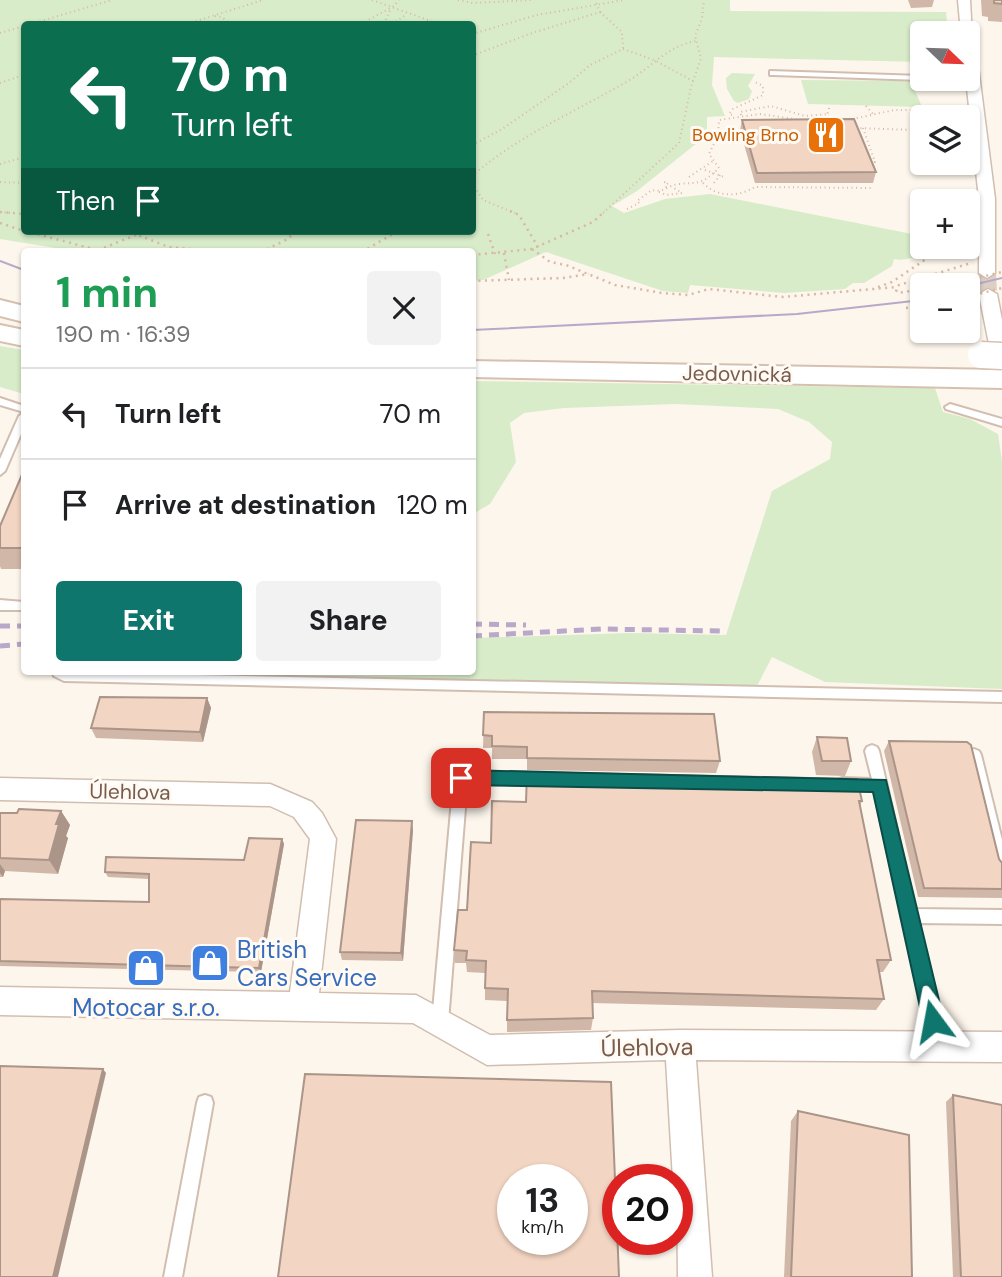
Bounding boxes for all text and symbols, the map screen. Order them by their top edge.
north arrow [910,21,980,91]
map controls [910,21,980,343]
text: 70 m [171,42,289,106]
icon: left [56,49,147,140]
text: Turn left [171,104,293,146]
button: layers [910,105,980,175]
restaurant icon: Bowling Brno [805,114,847,156]
place label: Bowling Brno [692,123,799,147]
icon: arrive [129,182,167,220]
text: Then [56,184,115,218]
button: + [910,189,980,259]
text: 1 min [56,265,158,320]
button: close [367,271,441,345]
button: − [910,273,980,343]
text: 190 m · 16:39 [56,319,190,349]
street label: Jedovnická [682,359,792,389]
icon: left [56,395,94,433]
text: Turn left [115,397,222,431]
text: 70 m [380,397,441,431]
icon: arrive [56,486,94,524]
text: Arrive at destination [115,488,376,522]
text: 120 m [397,488,468,522]
button: Exit [56,581,242,661]
button: Share [256,581,441,661]
pin [431,748,491,808]
icon: arrive [442,759,480,797]
street label: Úlehlova [89,777,171,807]
place label: British Cars Service [237,934,377,993]
shop icon: British Cars Service [189,942,231,984]
shop icon: Motocar s.r.o. [125,947,167,989]
position arrow [896,984,970,1058]
place label: Motocar s.r.o. [72,992,220,1023]
street label: Úlehlova [600,1031,694,1063]
speed limit sign: 20 [602,1164,693,1255]
text: 13 [526,1177,559,1223]
text: km/h [521,1215,564,1239]

